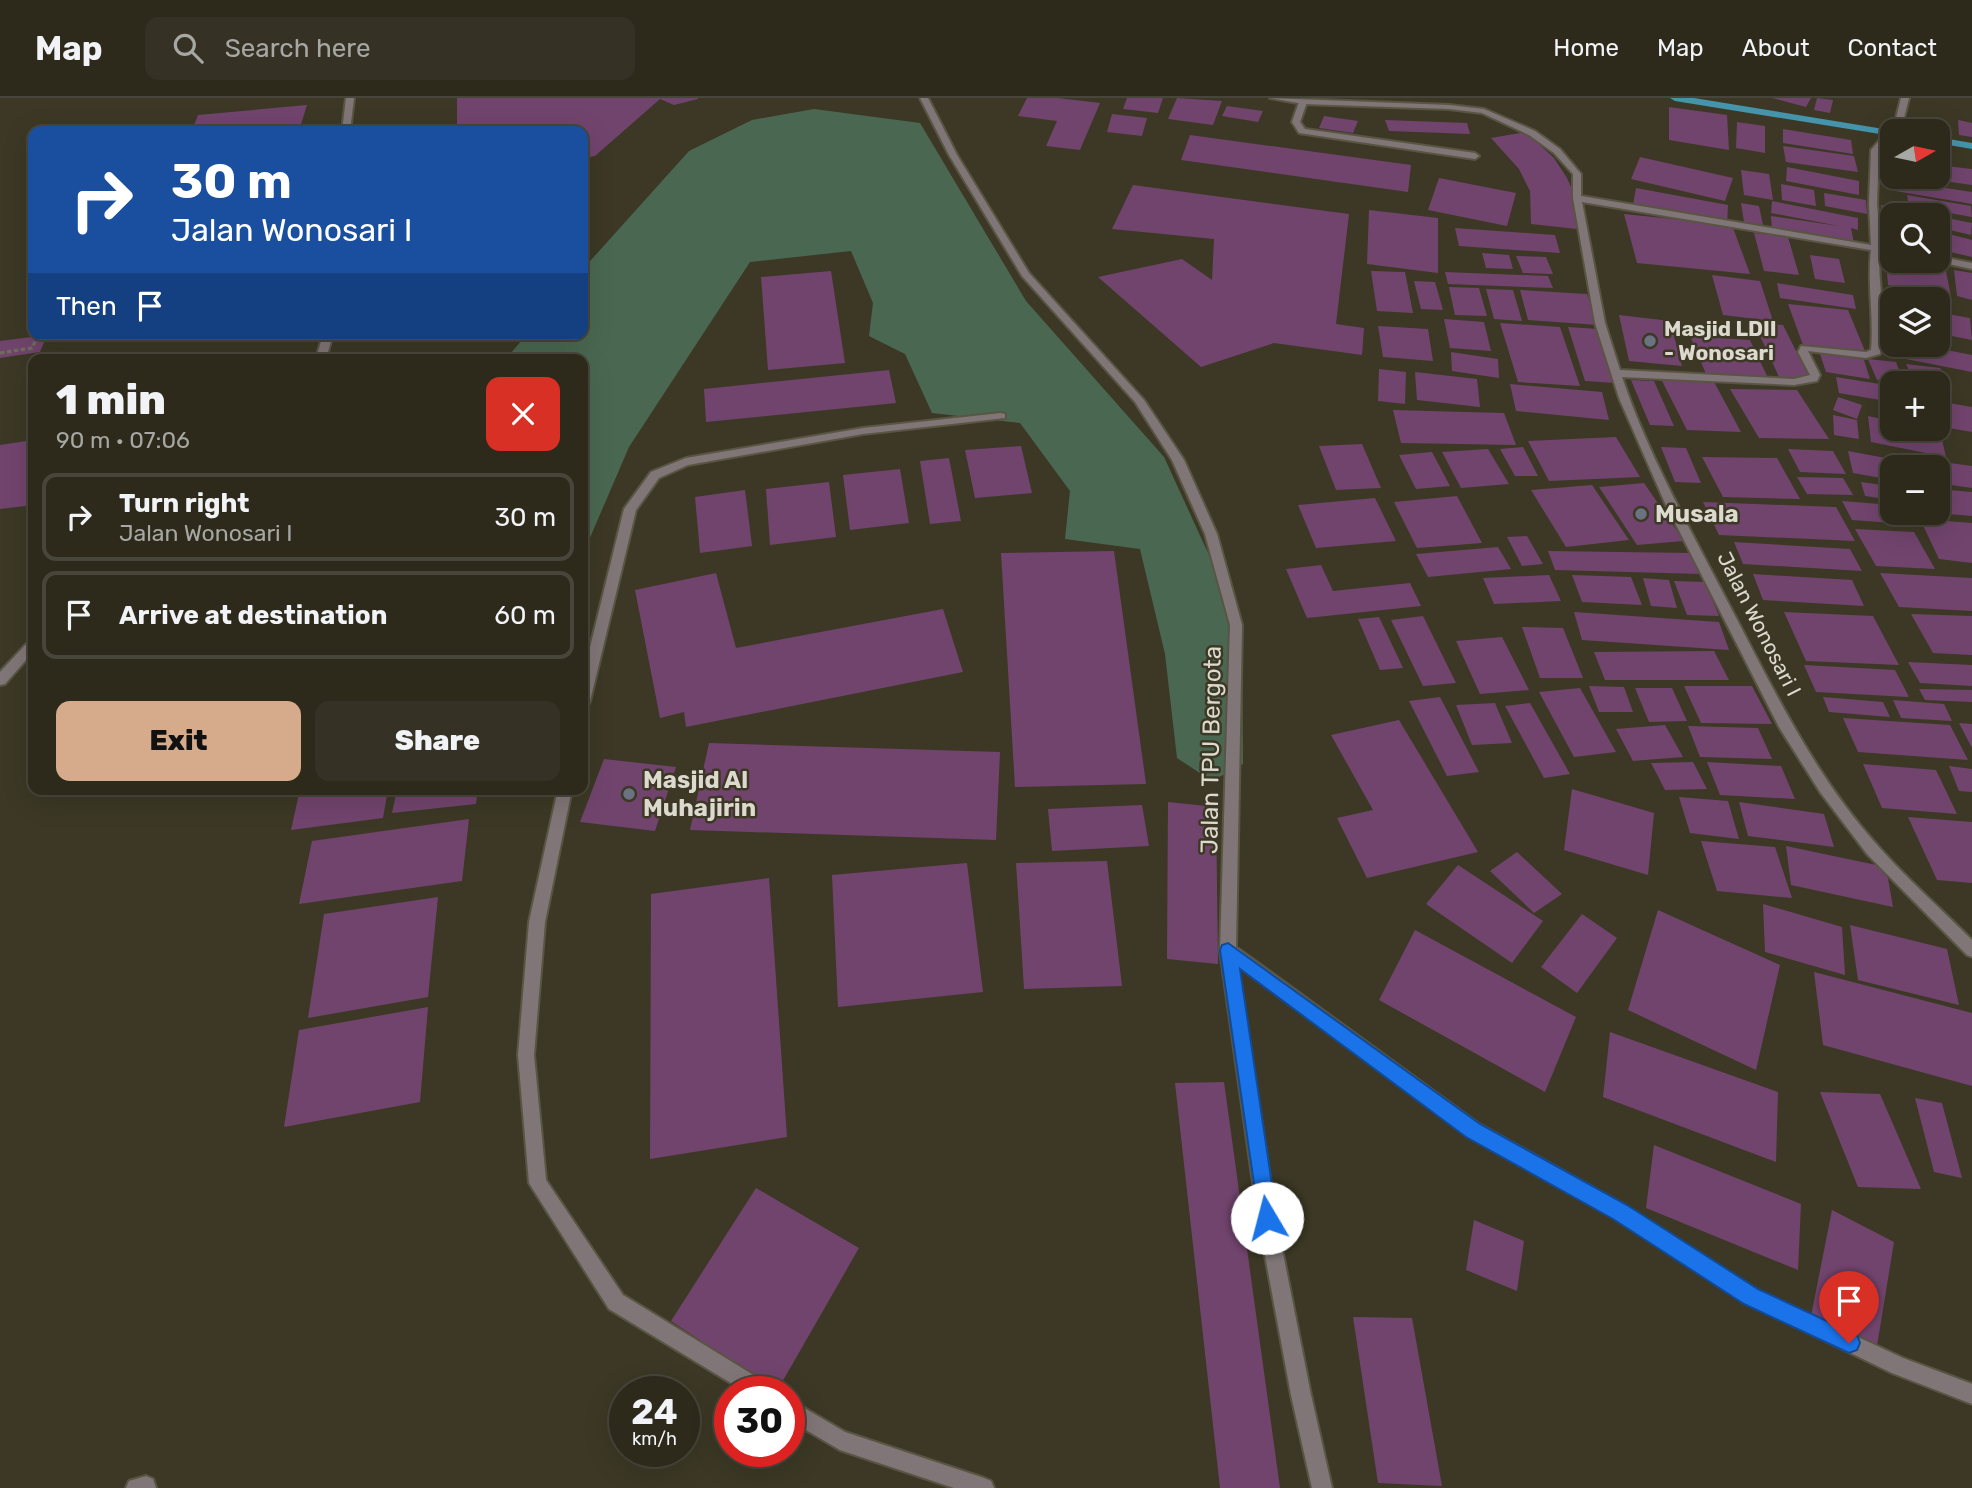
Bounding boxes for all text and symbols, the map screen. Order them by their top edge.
search box [145,17,635,80]
text: Map [35,29,103,68]
icon: search [169,29,207,67]
text: Search here [225,33,370,64]
text: Home [1553,34,1619,62]
text: Map [1657,34,1704,62]
text: About [1742,34,1810,62]
text: Contact [1848,34,1937,62]
north arrow [1880,119,1950,189]
map controls [1880,119,1950,525]
text: 30 m [171,152,292,210]
icon: right [56,154,147,245]
button: search [1880,203,1950,273]
text: Jalan Wonosari I [171,211,413,249]
icon: arrive [131,287,169,325]
button: layers [1880,287,1950,357]
text: Then [56,291,117,322]
place label: Masjid LDII - Wonosari [1664,316,1777,365]
marker: Masjid LDII - Wonosari [1642,333,1658,349]
button: + [1880,371,1950,441]
text: 1 min [56,375,166,425]
button: close [486,377,560,451]
text: 90 m · 07:06 [56,426,190,454]
button: − [1880,455,1950,525]
text: Turn right [119,488,249,519]
icon: right [60,498,98,536]
place label: Musala [1655,500,1739,528]
text: 30 m [494,502,556,533]
marker: Musala [1633,506,1649,522]
text: Jalan Wonosari I [119,519,293,547]
street label: Jalan Wonosari I [1712,547,1807,700]
icon: arrive [60,596,98,634]
text: Arrive at destination [119,600,387,631]
text: 60 m [494,600,556,631]
street label: Jalan TPU Bergota [1195,646,1227,854]
button: Exit [56,701,301,781]
button: Share [315,701,560,781]
place label: Masjid Al Muhajirin [643,766,756,822]
marker: Masjid Al Muhajirin [621,786,637,802]
position arrow [1230,1181,1304,1255]
pin [1819,1271,1879,1343]
icon: arrive [1830,1282,1868,1320]
speed limit sign: 30 [714,1376,805,1467]
text: 24 [631,1391,678,1433]
text: km/h [632,1428,677,1450]

